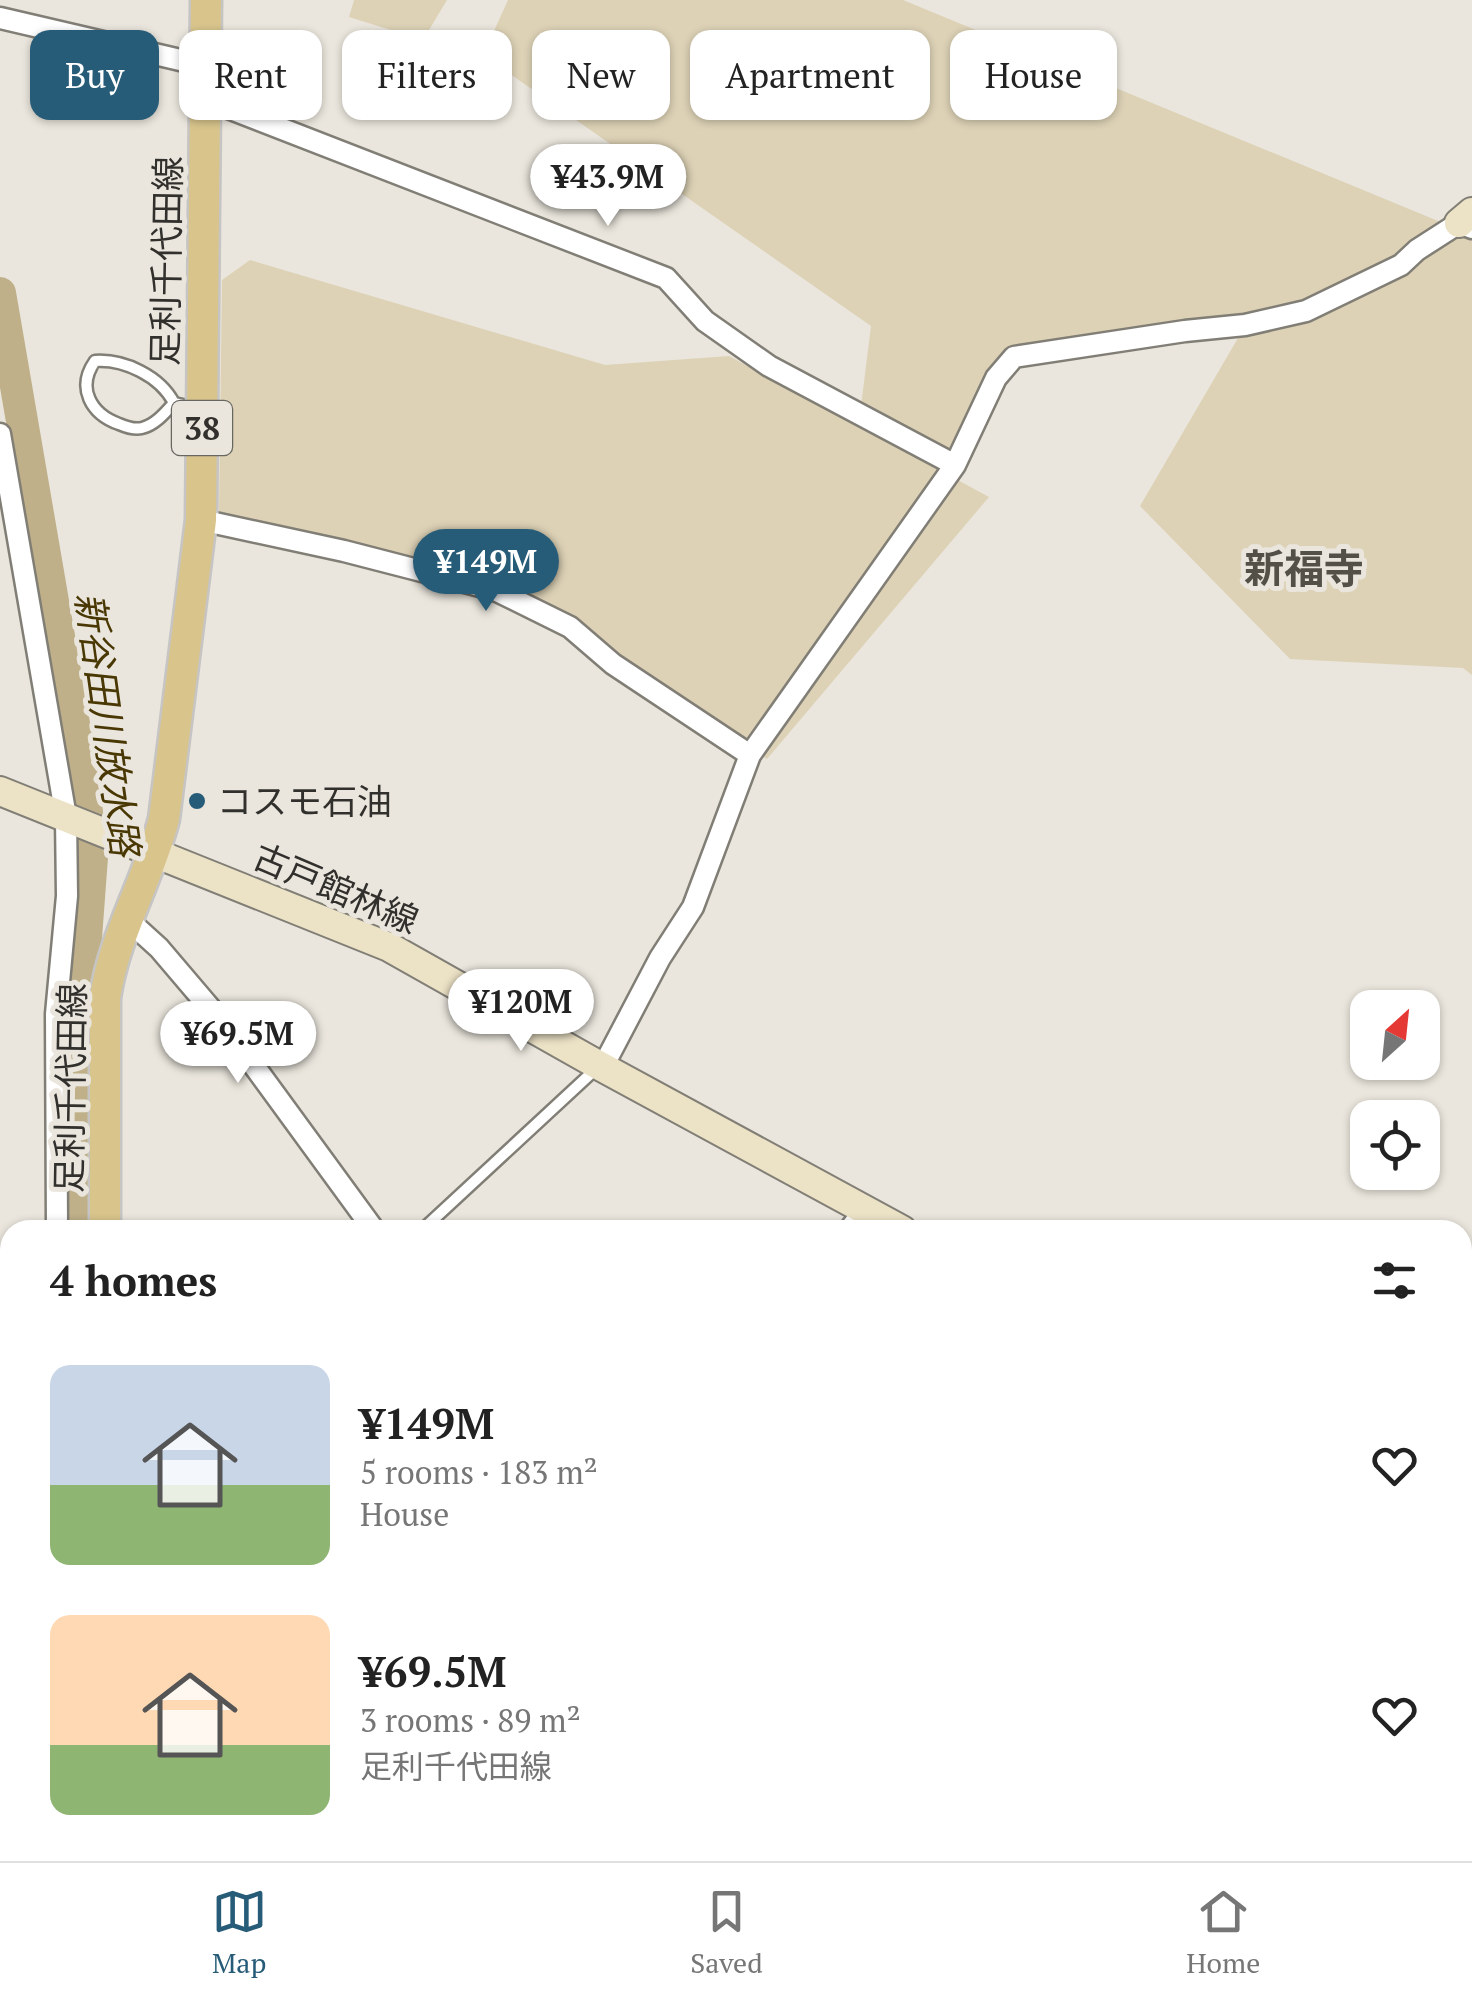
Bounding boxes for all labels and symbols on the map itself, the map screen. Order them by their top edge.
pin: ¥43.9M [527,144,689,229]
street label: 足利千代田線 [141,156,191,366]
road number: 38 [172,401,232,455]
pin: ¥149M [416,529,556,614]
district label: 新福寺 [1244,541,1364,594]
water label: 新谷田川放水路 [65,589,152,862]
place label: コスモ石油 [217,778,392,824]
marker: コスモ石油 [186,790,208,812]
street label: 古戸館林線 [246,833,426,943]
pin: ¥120M [451,969,591,1054]
street label: 足利千代田線 [45,983,95,1193]
north arrow [1350,990,1440,1080]
pin: ¥69.5M [157,1001,319,1086]

